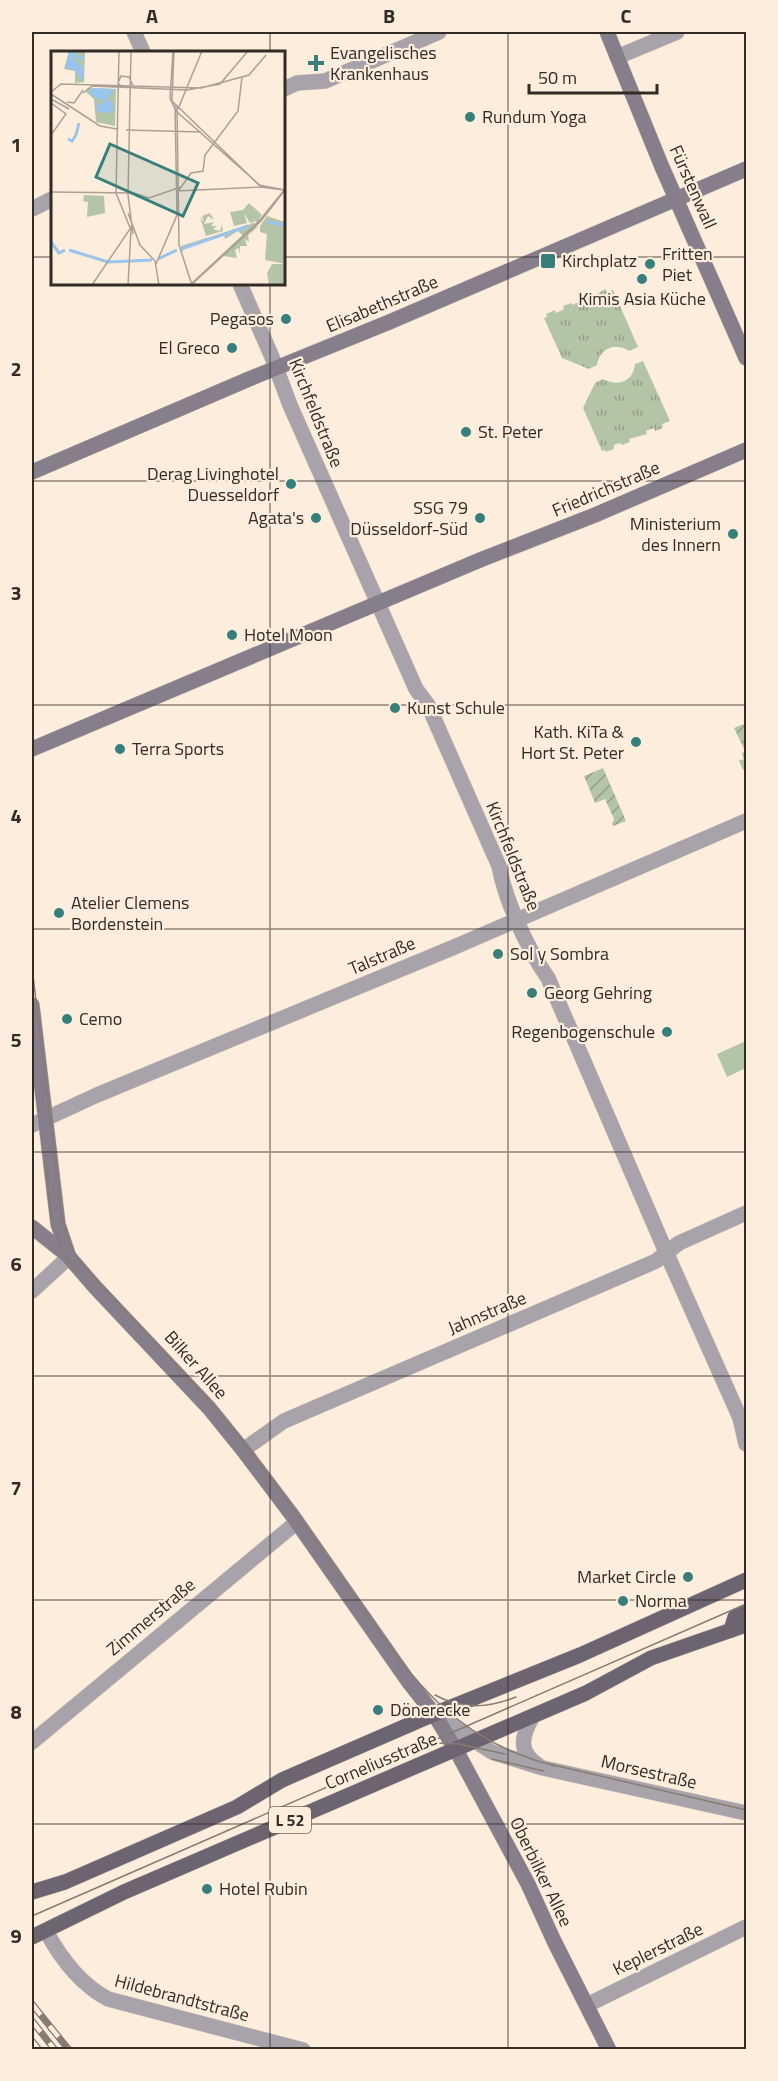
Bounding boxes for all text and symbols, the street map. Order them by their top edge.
text: A [146,0,158,31]
text: B [383,0,395,31]
text: C [621,0,632,31]
place label: Evangelisches Krankenhaus [330,39,437,87]
inset map [51,51,285,285]
marker: Evangelisches Krankenhaus [307,54,325,72]
scale bar [529,57,656,95]
text: 50 m [538,64,577,91]
place label: Rundum Yoga [482,103,587,130]
marker: Rundum Yoga [463,110,477,124]
text: 1 [10,129,22,160]
street label: Fürstenwall [663,141,724,233]
place label: Fritten Piet [662,240,713,288]
place label: Kirchplatz [562,247,637,274]
marker: Kirchplatz [539,252,557,270]
marker: Fritten Piet [643,257,657,271]
street label: Elisabethstraße [322,268,442,339]
marker: Kimis Asia Küche [635,272,649,286]
place label: Kimis Asia Küche [578,285,706,312]
place label: Pegasos [210,305,274,332]
marker: Pegasos [279,312,293,326]
place label: El Greco [158,334,220,361]
marker: El Greco [225,341,239,355]
text: 2 [10,353,22,384]
street label: Kirchfeldstraße [282,354,351,471]
place label: St. Peter [478,418,543,445]
marker: St. Peter [459,425,473,439]
street label: Friedrichstraße [548,454,664,523]
place label: Derag Livinghotel Duesseldorf [147,460,279,508]
marker: Derag Livinghotel Duesseldorf [284,477,298,491]
place label: SSG 79 Düsseldorf-Süd [350,494,468,542]
place label: Agata's [248,504,304,531]
place label: Ministerium des Innern [630,510,721,558]
marker: Agata's [309,511,323,525]
marker: SSG 79 Düsseldorf-Süd [473,511,487,525]
marker: Ministerium des Innern [726,527,740,541]
text: 3 [10,577,22,608]
place label: Hotel Moon [244,621,333,648]
marker: Hotel Moon [225,628,239,642]
place label: Kunst Schule [407,694,505,721]
marker: Kunst Schule [388,701,402,715]
place label: Kath. KiTa & Hort St. Peter [521,718,625,766]
place label: Terra Sports [132,735,224,762]
marker: Kath. KiTa & Hort St. Peter [629,735,643,749]
marker: Terra Sports [113,742,127,756]
street label: Kirchfeldstraße [479,797,548,914]
text: 4 [10,800,22,831]
place label: Atelier Clemens Bordenstein [71,889,189,937]
marker: Atelier Clemens Bordenstein [52,906,66,920]
street label: Talstraße [344,929,419,982]
place label: Sol y Sombra [510,940,609,967]
marker: Sol y Sombra [491,947,505,961]
place label: Georg Gehring [544,979,652,1006]
marker: Georg Gehring [525,986,539,1000]
place label: Cemo [79,1005,122,1032]
marker: Cemo [60,1012,74,1026]
place label: Regenbogenschule [511,1018,655,1045]
text: 5 [10,1024,22,1055]
marker: Regenbogenschule [660,1025,674,1039]
text: 6 [10,1248,22,1279]
street label: Jahnstraße [443,1284,530,1341]
street label: Bilker Allee [158,1324,235,1405]
text: 7 [10,1472,22,1503]
place label: Market Circle [577,1563,676,1590]
marker: Market Circle [681,1570,695,1584]
street label: Zimmerstraße [100,1571,201,1662]
place label: Norma [635,1587,687,1614]
marker: Norma [616,1594,630,1608]
text: 8 [10,1696,22,1727]
place label: Dönerecke [390,1696,470,1723]
marker: Dönerecke [371,1703,385,1717]
street label: Corneliusstraße [321,1725,441,1796]
street label: Morsestraße [599,1747,700,1796]
road number: L 52 [269,1807,311,1833]
street label: Oberbilker Allee [503,1812,580,1931]
place label: Hotel Rubin [219,1875,308,1902]
marker: Hotel Rubin [200,1882,214,1896]
street label: Keplerstraße [608,1915,707,1982]
text: 9 [10,1920,22,1951]
street label: Hildebrandtstraße [112,1967,252,2028]

